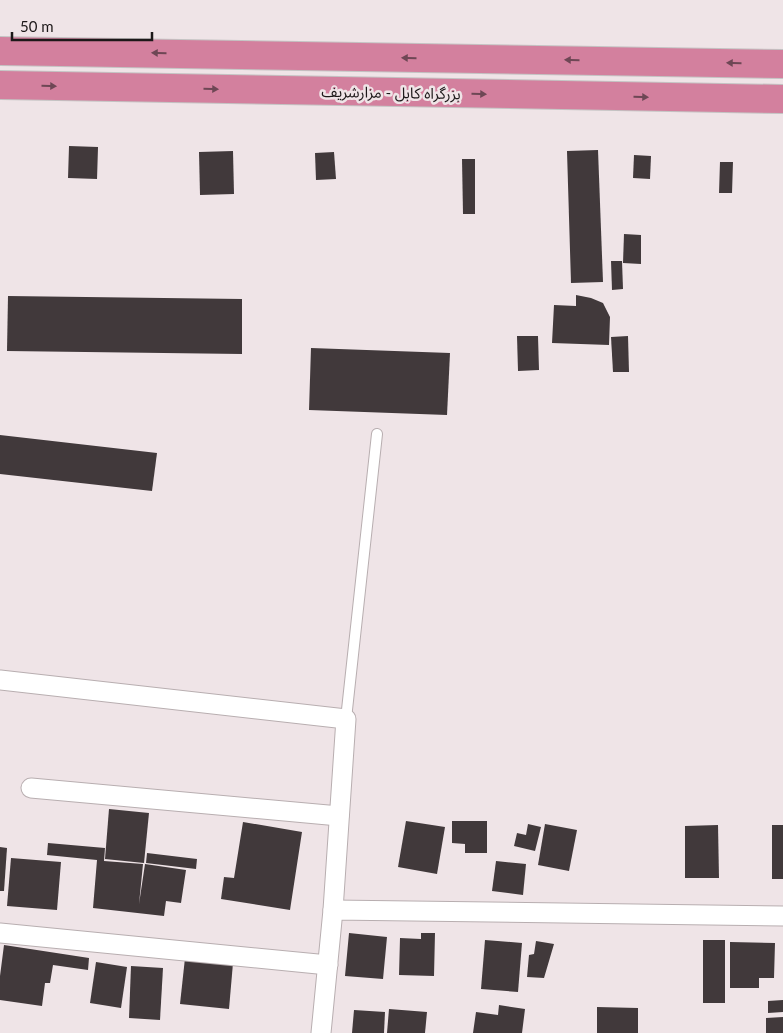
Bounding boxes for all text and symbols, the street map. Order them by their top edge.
scale bar [12,10,152,42]
text: 50 m [20,17,54,35]
one-way arrow [151,49,167,57]
one-way arrow [401,53,417,61]
one-way arrow [564,56,580,64]
one-way arrow [726,59,742,67]
one-way arrow [41,82,57,90]
street label: بزرگراه کابل - مزارشریف [321,82,461,103]
one-way arrow [203,85,219,93]
one-way arrow [471,90,487,98]
one-way arrow [633,93,649,101]

